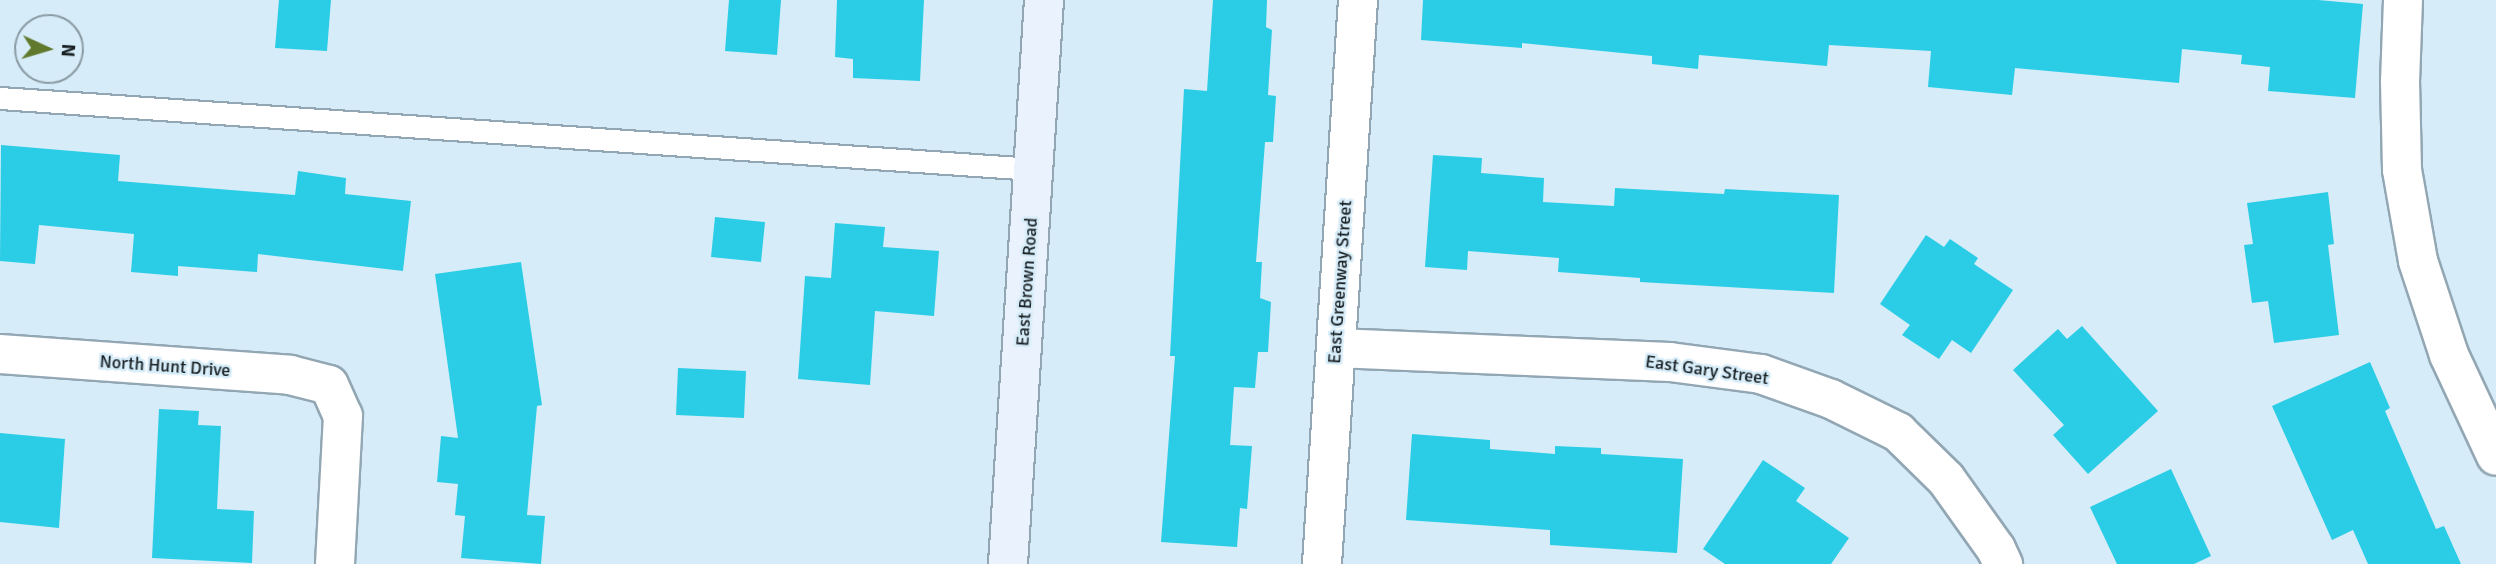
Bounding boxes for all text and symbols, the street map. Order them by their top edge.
north arrow [14,14,84,84]
text: N [56,43,80,58]
street label: East Greenway Street [1324,200,1356,364]
street label: East Brown Road [1012,217,1042,347]
street label: North Hunt Drive [99,351,231,381]
street label: East Gary Street [1644,351,1770,389]

